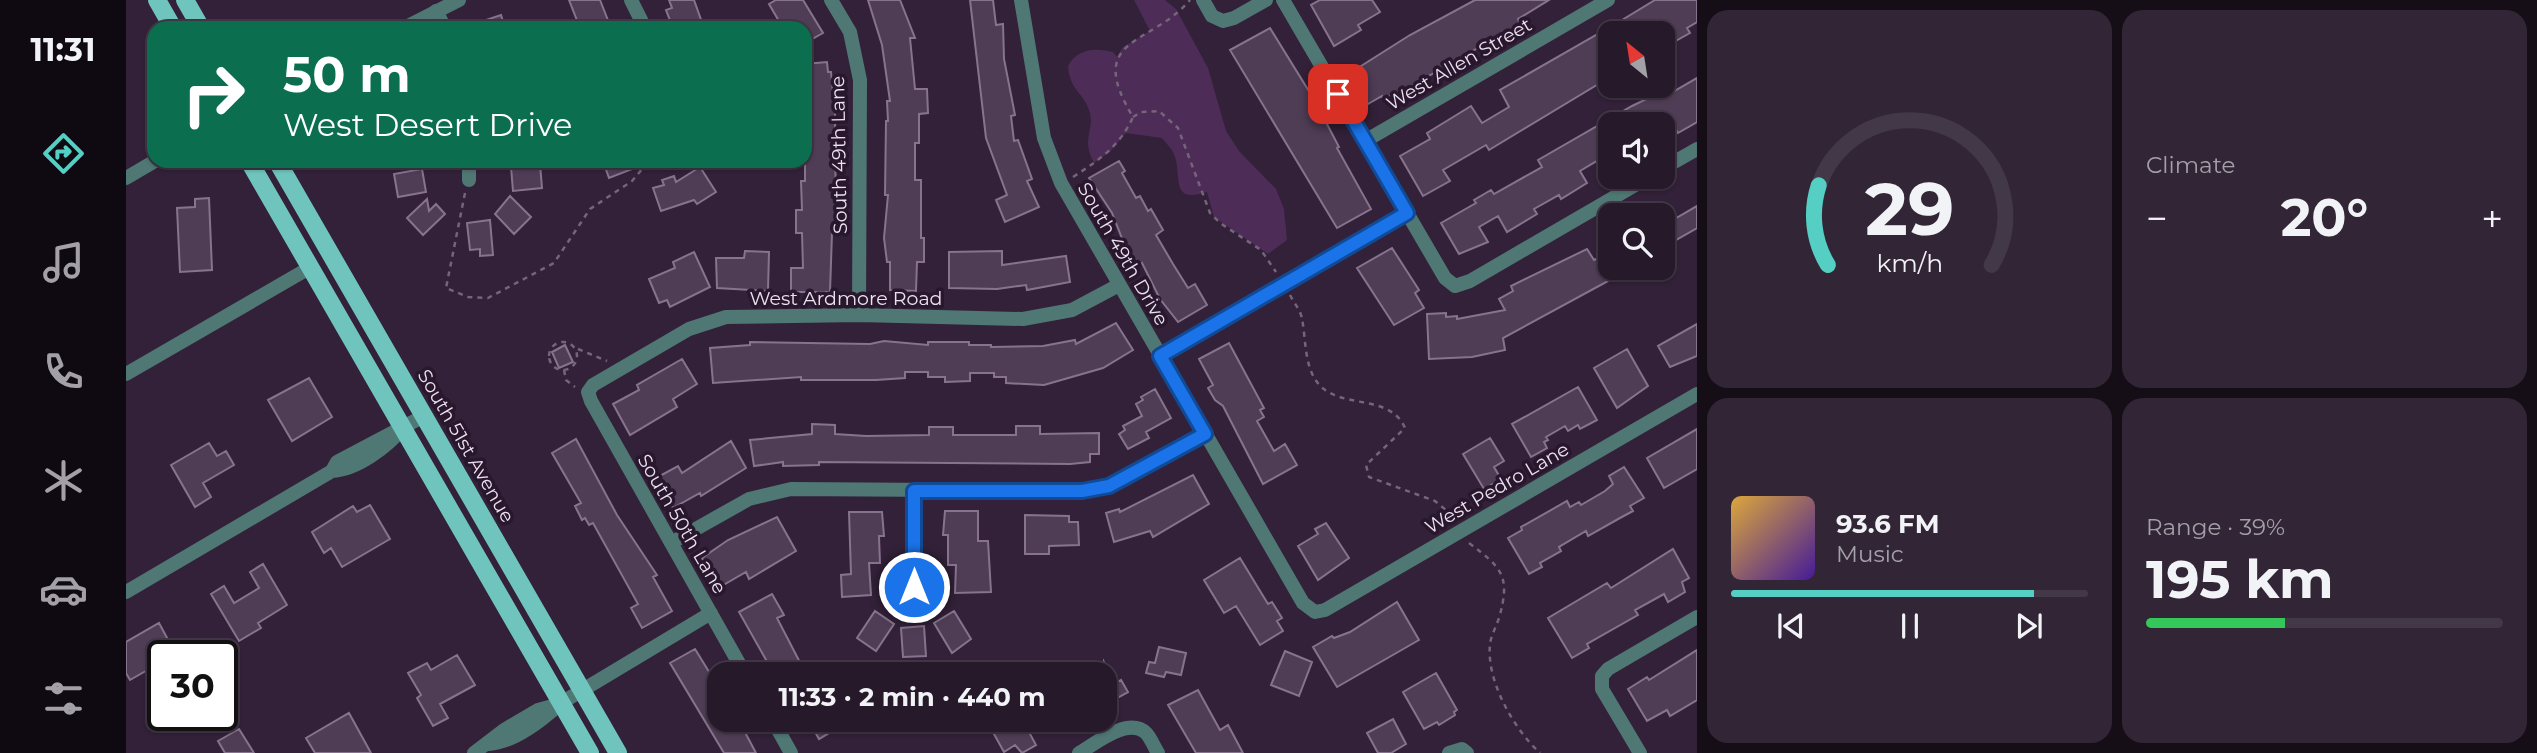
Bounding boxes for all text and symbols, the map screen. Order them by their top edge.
street label: West Allen Street [1382,13,1536,115]
north arrow [1598,21,1675,98]
map controls [1598,21,1675,280]
text: 11:31 [31,30,95,69]
text: 50 m [283,45,411,104]
icon: right [168,49,259,140]
pin [1308,64,1368,124]
icon: arrive [1319,75,1357,113]
street label: South 49th Lane [826,76,852,234]
text: West Desert Drive [283,105,572,144]
button: sound [1598,112,1675,189]
icon: directions [39,129,88,178]
text: Climate [2146,151,2235,179]
text: 29 [1865,165,1954,253]
street label: South 49th Drive [1073,178,1173,330]
text: 20° [2281,186,2368,249]
text: − [2146,195,2168,242]
text: + [2481,195,2503,242]
button: search [1598,203,1675,280]
icon: music [39,238,88,287]
text: km/h [1876,248,1943,278]
street label: West Ardmore Road [750,287,942,310]
icon: phone [39,347,88,396]
street label: South 51st Avenue [413,365,519,527]
street label: West Pedro Lane [1421,437,1573,539]
street label: South 50th Lane [633,450,731,598]
icon: climate [39,456,88,505]
text: 93.6 FM [1836,508,1940,540]
text: Range · 39% [2146,513,2285,541]
text: Music [1836,540,1904,568]
text: 195 km [2146,548,2334,611]
position arrow [877,550,951,624]
icon: car [39,565,88,614]
icon: previous [1772,607,1810,645]
icon: pause [1891,607,1929,645]
icon: next [2010,607,2048,645]
speed limit sign: 30 [147,640,238,731]
icon: filters [39,674,88,723]
text: 11:33 · 2 min · 440 m [779,681,1045,713]

